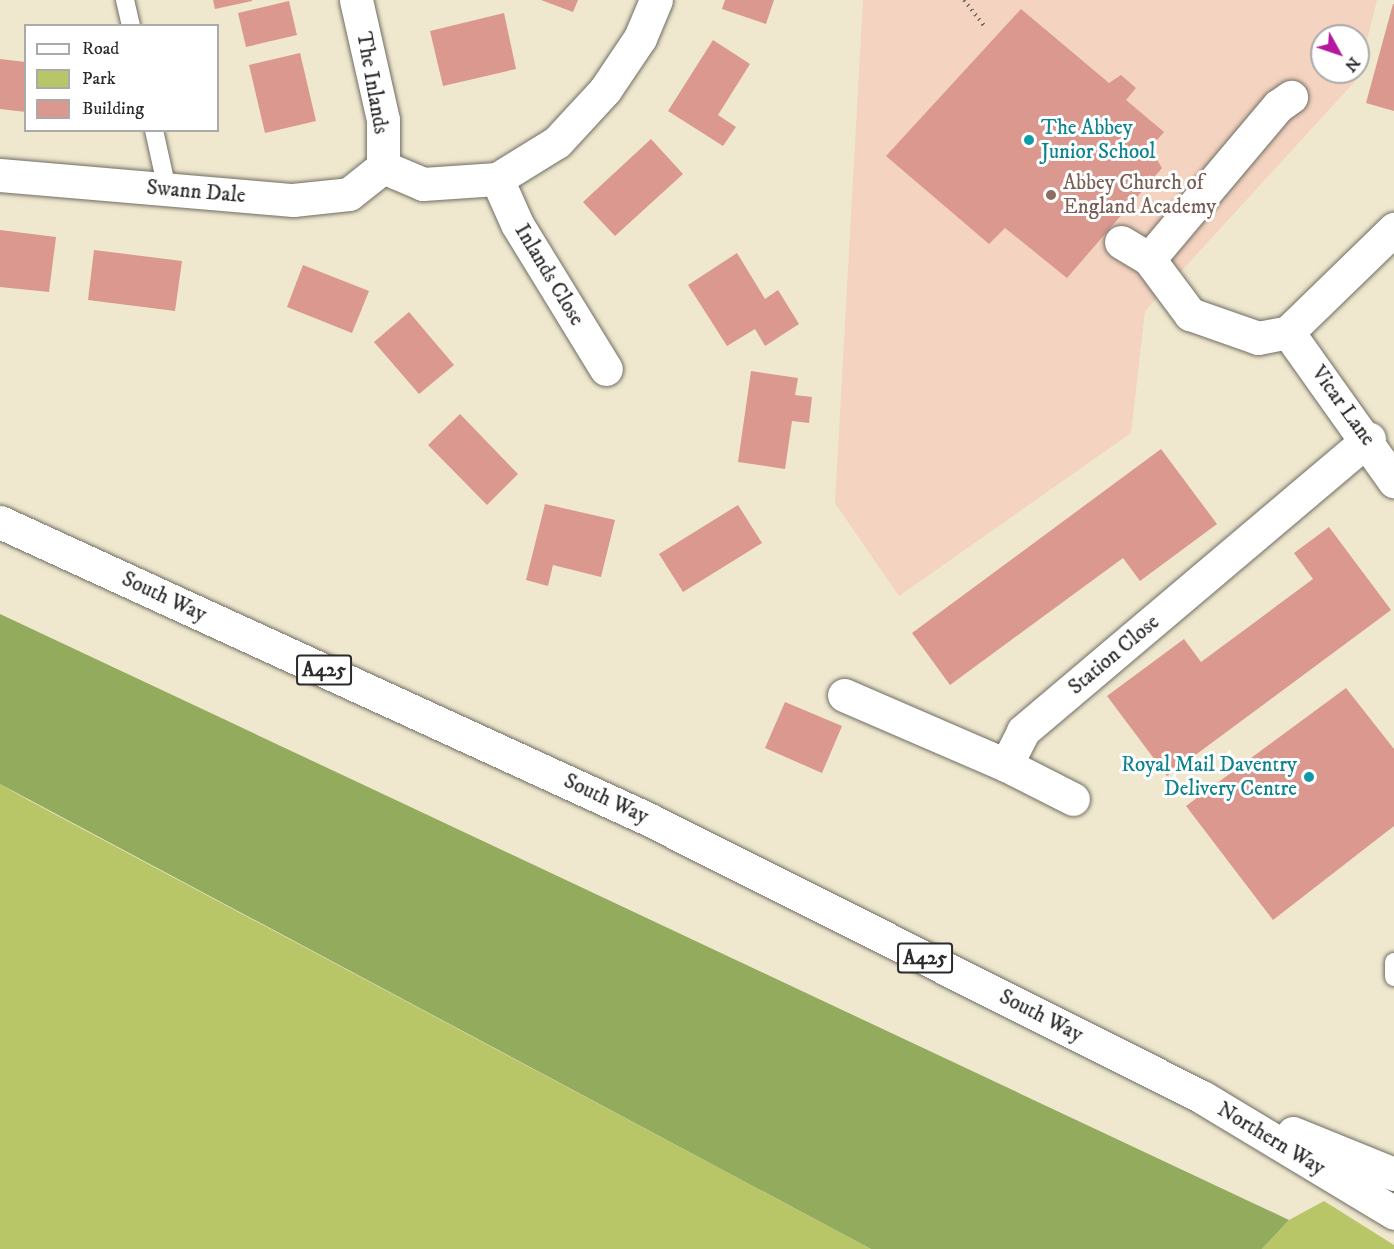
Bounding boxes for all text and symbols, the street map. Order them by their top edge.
legend [24,24,219,132]
north arrow [1310,24,1370,84]
street label: The Inlands [351,30,393,136]
text: Road [82,38,119,60]
text: N [1340,53,1364,76]
text: Park [82,68,116,90]
text: Building [82,98,144,120]
place label: The Abbey Junior School [1041,115,1156,165]
marker: The Abbey Junior School [1022,133,1036,147]
place label: Abbey Church of England Academy [1063,170,1216,220]
street label: Swann Dale [146,175,246,209]
marker: Abbey Church of England Academy [1044,188,1058,202]
street label: Inlands Close [509,220,589,330]
street label: Vicar Lane [1306,361,1380,451]
street label: South Way [118,566,210,628]
street label: Station Close [1064,610,1164,700]
road number: A425 [296,653,352,687]
place label: Royal Mail Daventry Delivery Centre [1121,752,1297,802]
street label: South Way [560,768,652,830]
marker: Royal Mail Daventry Delivery Centre [1302,770,1316,784]
road number: A425 [896,941,954,975]
street label: South Way [995,984,1087,1048]
street label: Northern Way [1213,1097,1329,1181]

